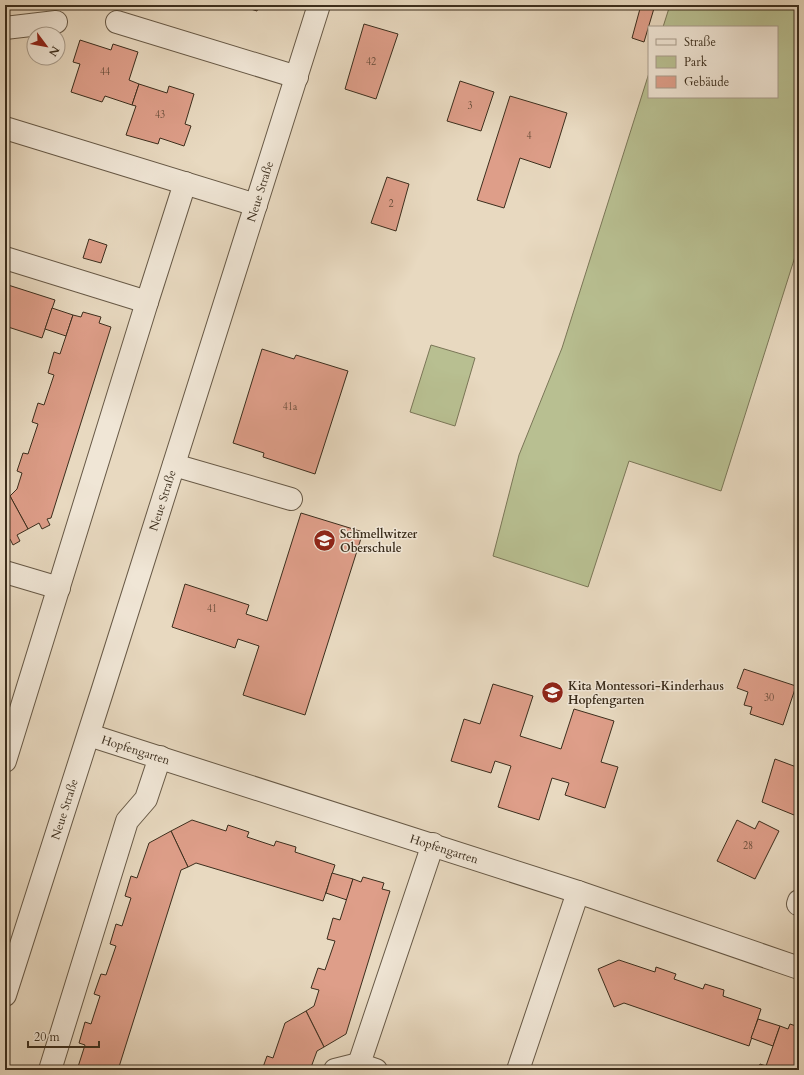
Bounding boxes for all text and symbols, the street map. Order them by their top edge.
north arrow [26,26,66,66]
legend [648,26,778,98]
text: Straße [684,34,716,50]
text: N [45,43,63,59]
text: Park [684,54,708,70]
house number: 42 [366,55,376,69]
house number: 44 [100,65,110,79]
text: Gebäude [684,74,729,90]
house number: 3 [467,99,473,113]
house number: 43 [155,108,165,122]
house number: 4 [526,129,532,143]
street label: Neue Straße [243,159,277,224]
house number: 2 [388,197,394,211]
house number: 41a [283,400,298,414]
street label: Neue Straße [145,468,180,533]
place label: Schmellwitzer Oberschule [340,526,418,556]
school or university icon: Schmellwitzer Oberschule [312,528,338,554]
house number: 41 [207,602,217,616]
place label: Kita Montessori-Kinderhaus Hopfengarten [568,678,724,708]
school or university icon: Kita Montessori-Kinderhaus Hopfengarten [539,680,565,706]
house number: 30 [764,691,774,705]
street label: Hopfengarten [99,731,172,769]
street label: Neue Straße [47,777,82,842]
street label: Hopfengarten [408,831,481,868]
house number: 28 [743,839,753,853]
scale bar [28,1023,99,1049]
text: 20 m [34,1029,61,1045]

